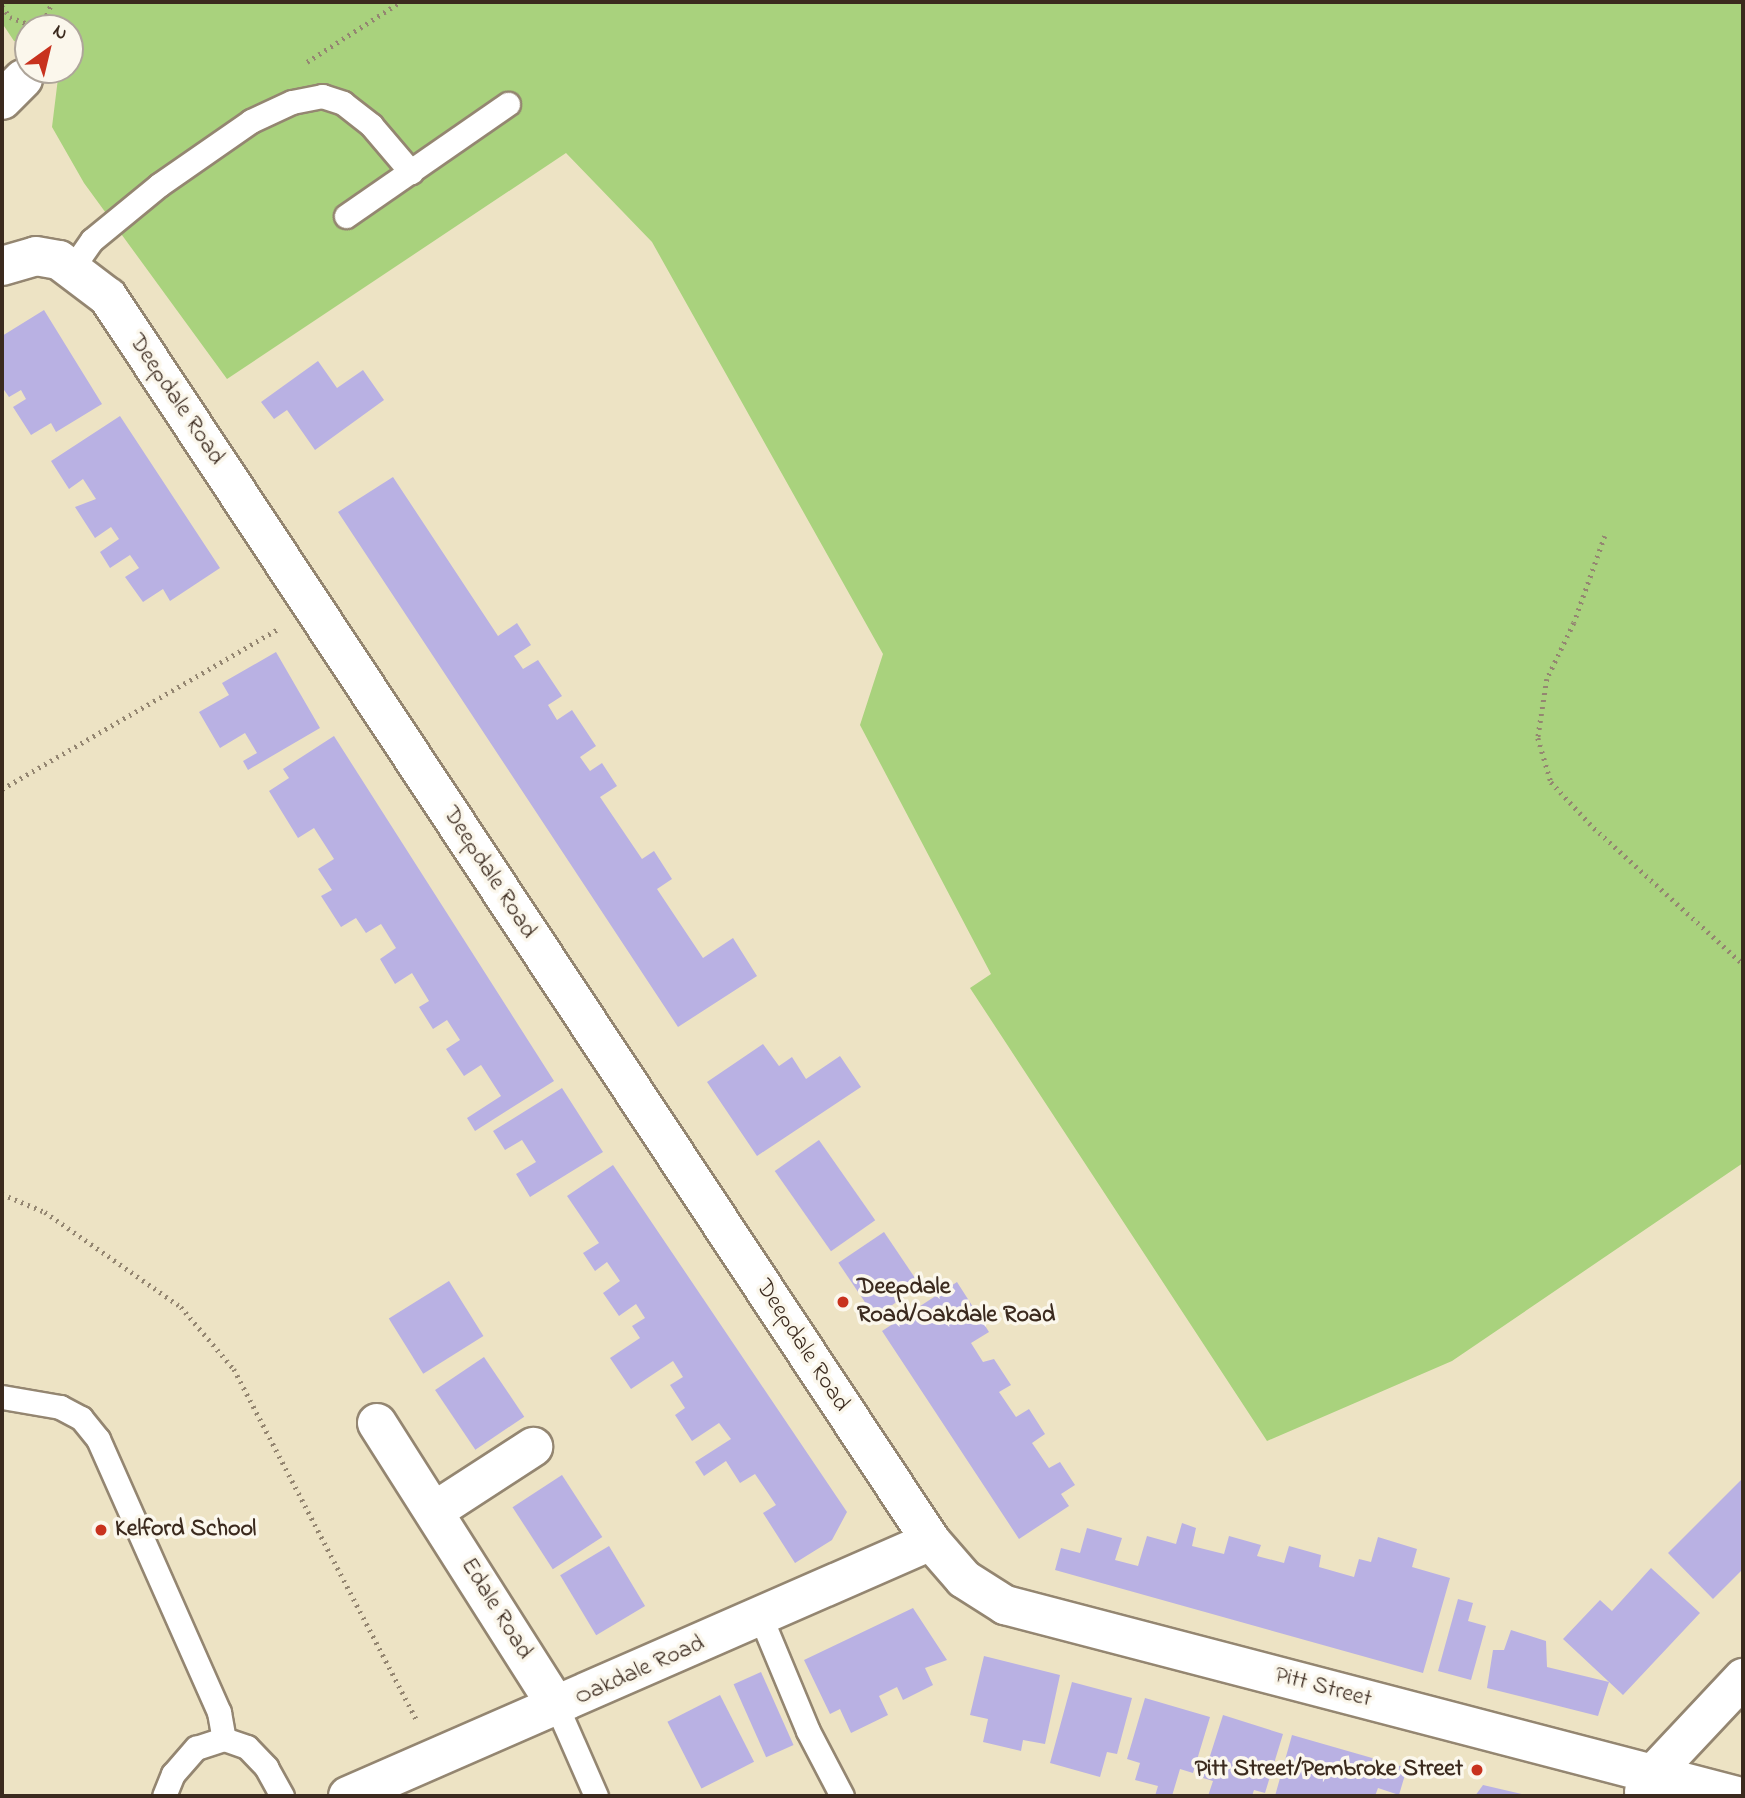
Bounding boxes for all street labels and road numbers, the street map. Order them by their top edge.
street label: Deepdale Road [122,329,230,471]
street label: Deepdale Road [436,802,542,944]
street label: Deepdale Road [749,1275,855,1417]
street label: Edale Road [454,1553,538,1665]
street label: Oakdale Road [571,1630,709,1712]
street label: Pitt Street [1271,1661,1375,1715]

